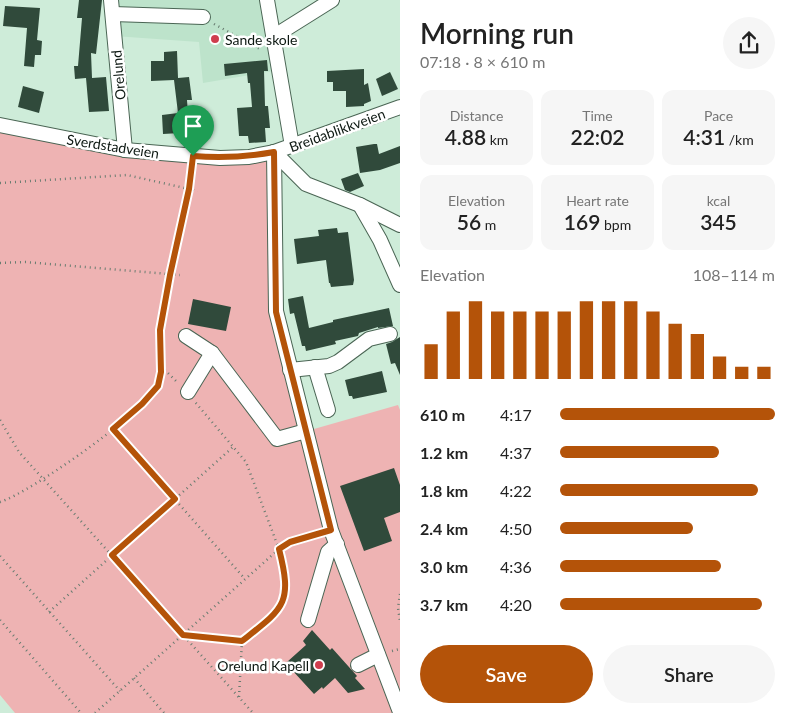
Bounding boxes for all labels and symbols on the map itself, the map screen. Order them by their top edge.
place label: Sande skole [225,31,298,48]
marker: Sande skole [209,33,221,45]
street label: Orelund [107,49,129,101]
pin [172,105,214,156]
street label: Breidablikkveien [287,105,387,155]
street label: Sverdstadveien [66,130,160,162]
place label: Orelund Kapell [217,657,309,674]
marker: Orelund Kapell [313,659,325,671]

